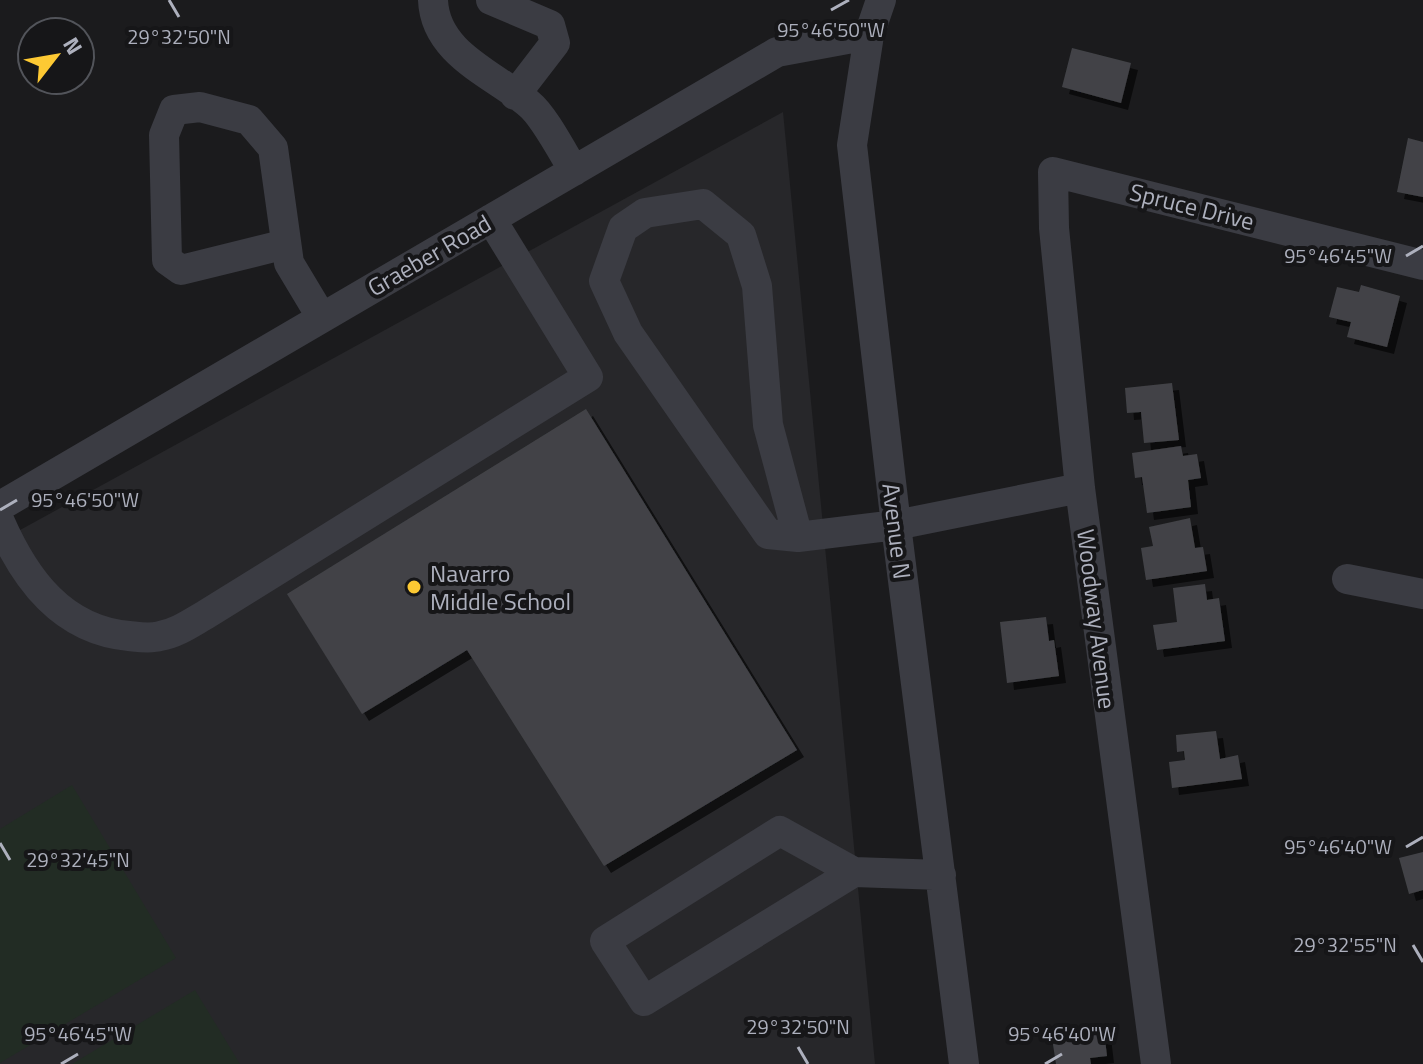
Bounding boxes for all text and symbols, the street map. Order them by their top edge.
text: 95°46'50"W [777,14,885,45]
north arrow [16,16,96,96]
text: 29°32'50"N [127,21,231,52]
text: N [55,30,92,61]
street label: Spruce Drive [1126,173,1258,239]
street label: Graeber Road [360,205,498,305]
text: 95°46'45"W [1284,240,1392,271]
street label: Avenue N [873,481,921,581]
text: 95°46'50"W [31,484,139,515]
street label: Woodway Avenue [1068,527,1126,711]
place label: Navarro Middle School [430,555,571,619]
marker: Navarro Middle School [405,578,423,596]
text: 95°46'40"W [1284,831,1392,862]
text: 29°32'45"N [26,844,130,875]
text: 29°32'55"N [1293,929,1397,960]
text: 29°32'50"N [746,1011,850,1042]
text: 95°46'45"W [24,1018,132,1049]
text: 95°46'40"W [1008,1018,1116,1049]

